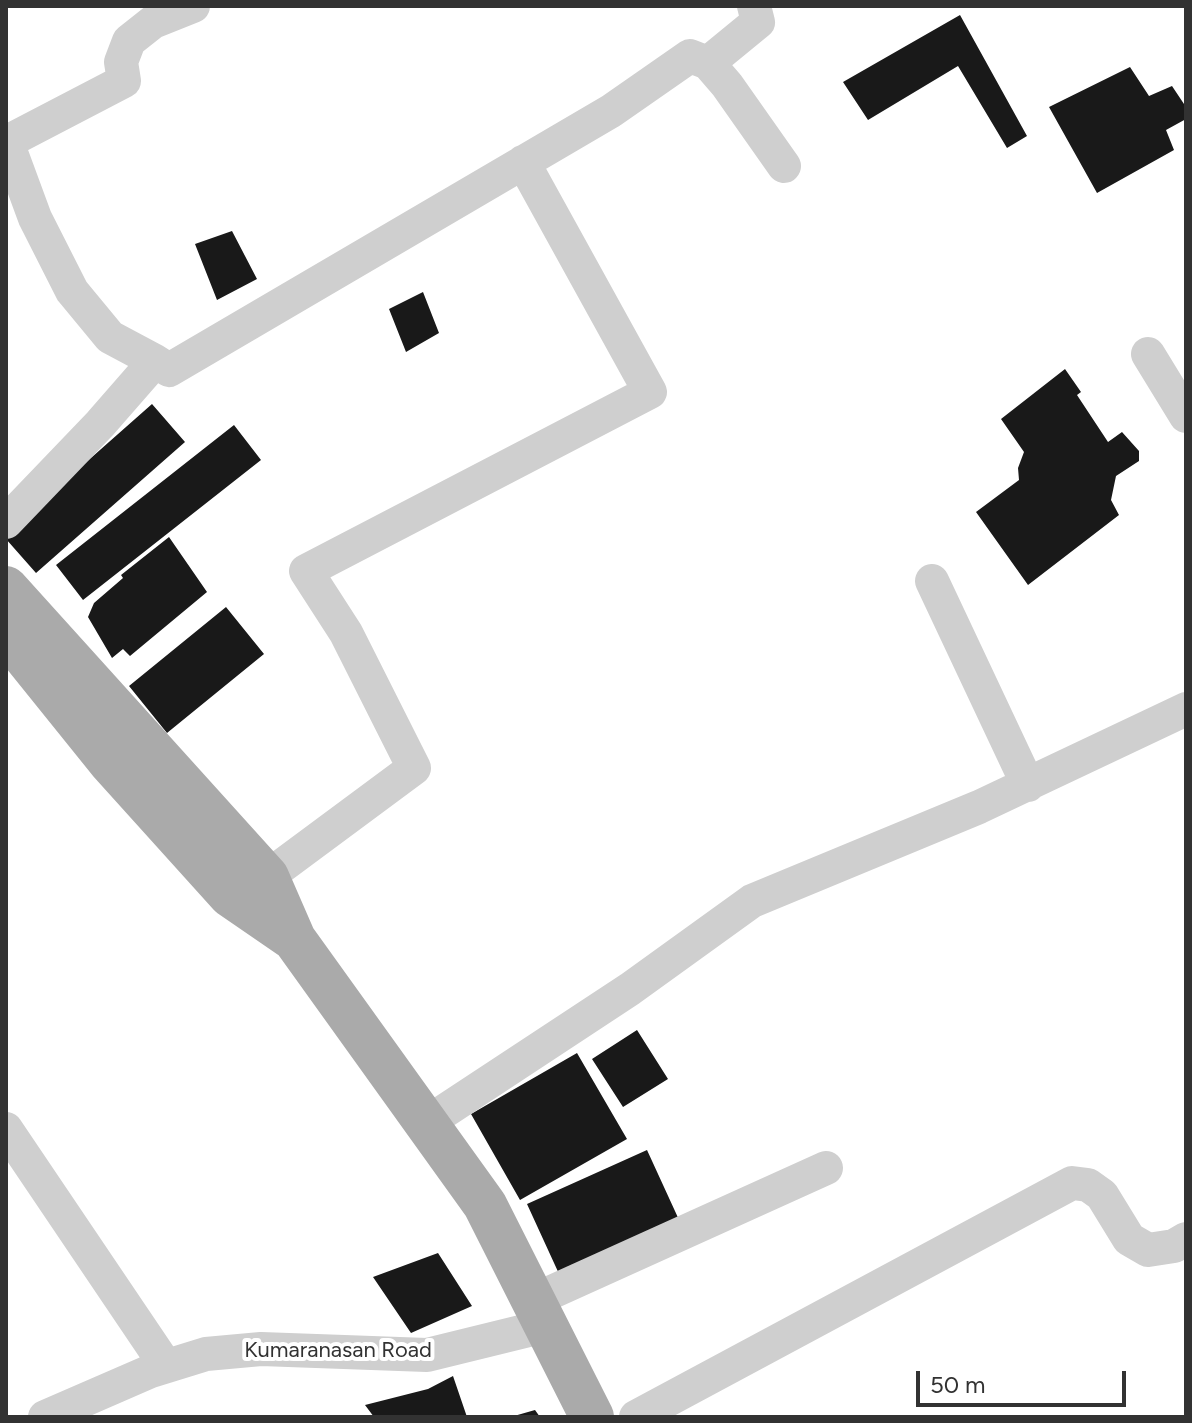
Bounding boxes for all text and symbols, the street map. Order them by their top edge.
street label: Kumaranasan Road [244,1338,432,1364]
scale bar [920,1355,1130,1405]
text: 50 m [930,1370,986,1399]

